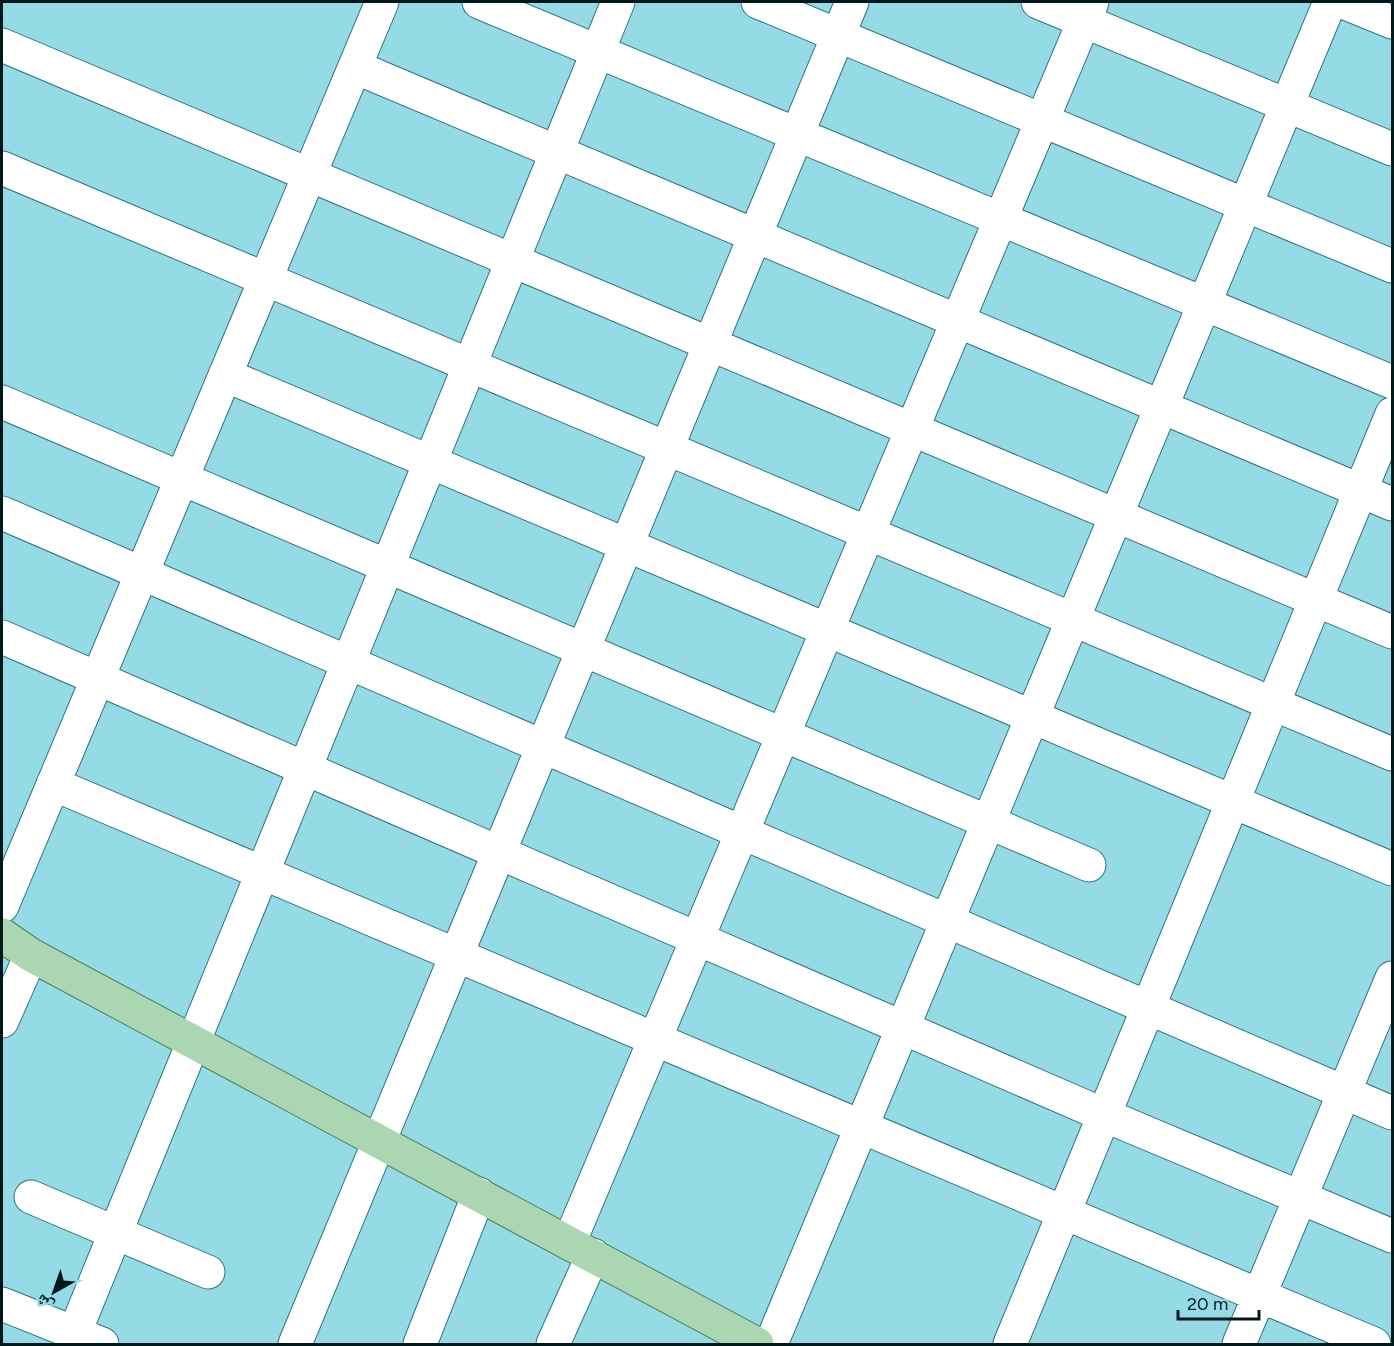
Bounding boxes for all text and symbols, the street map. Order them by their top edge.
north arrow [24,1262,84,1322]
scale bar [1178,1283,1259,1321]
text: ش [32,1290,57,1316]
text: 20 m [1187,1293,1228,1315]

